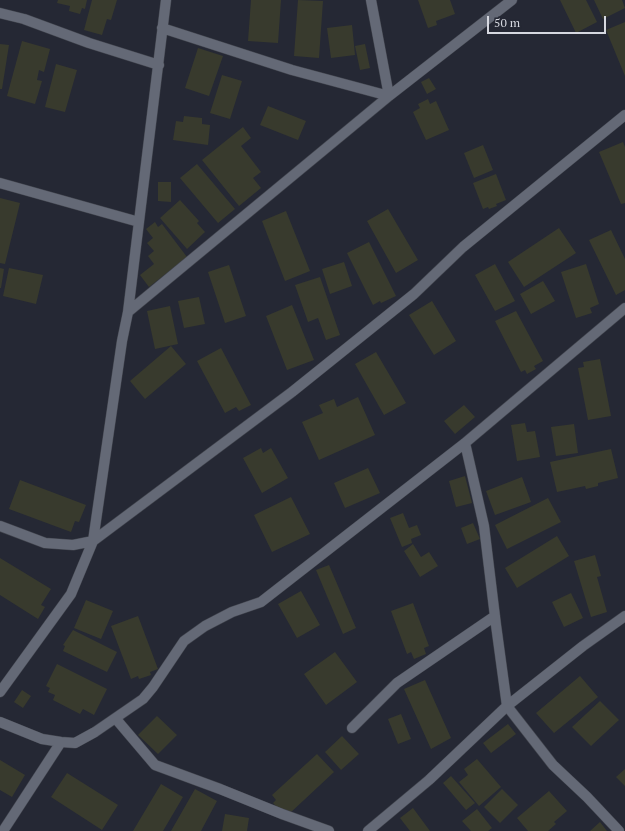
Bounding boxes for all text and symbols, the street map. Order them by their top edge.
scale bar [489,8,608,34]
text: 50 m [494,15,520,30]

